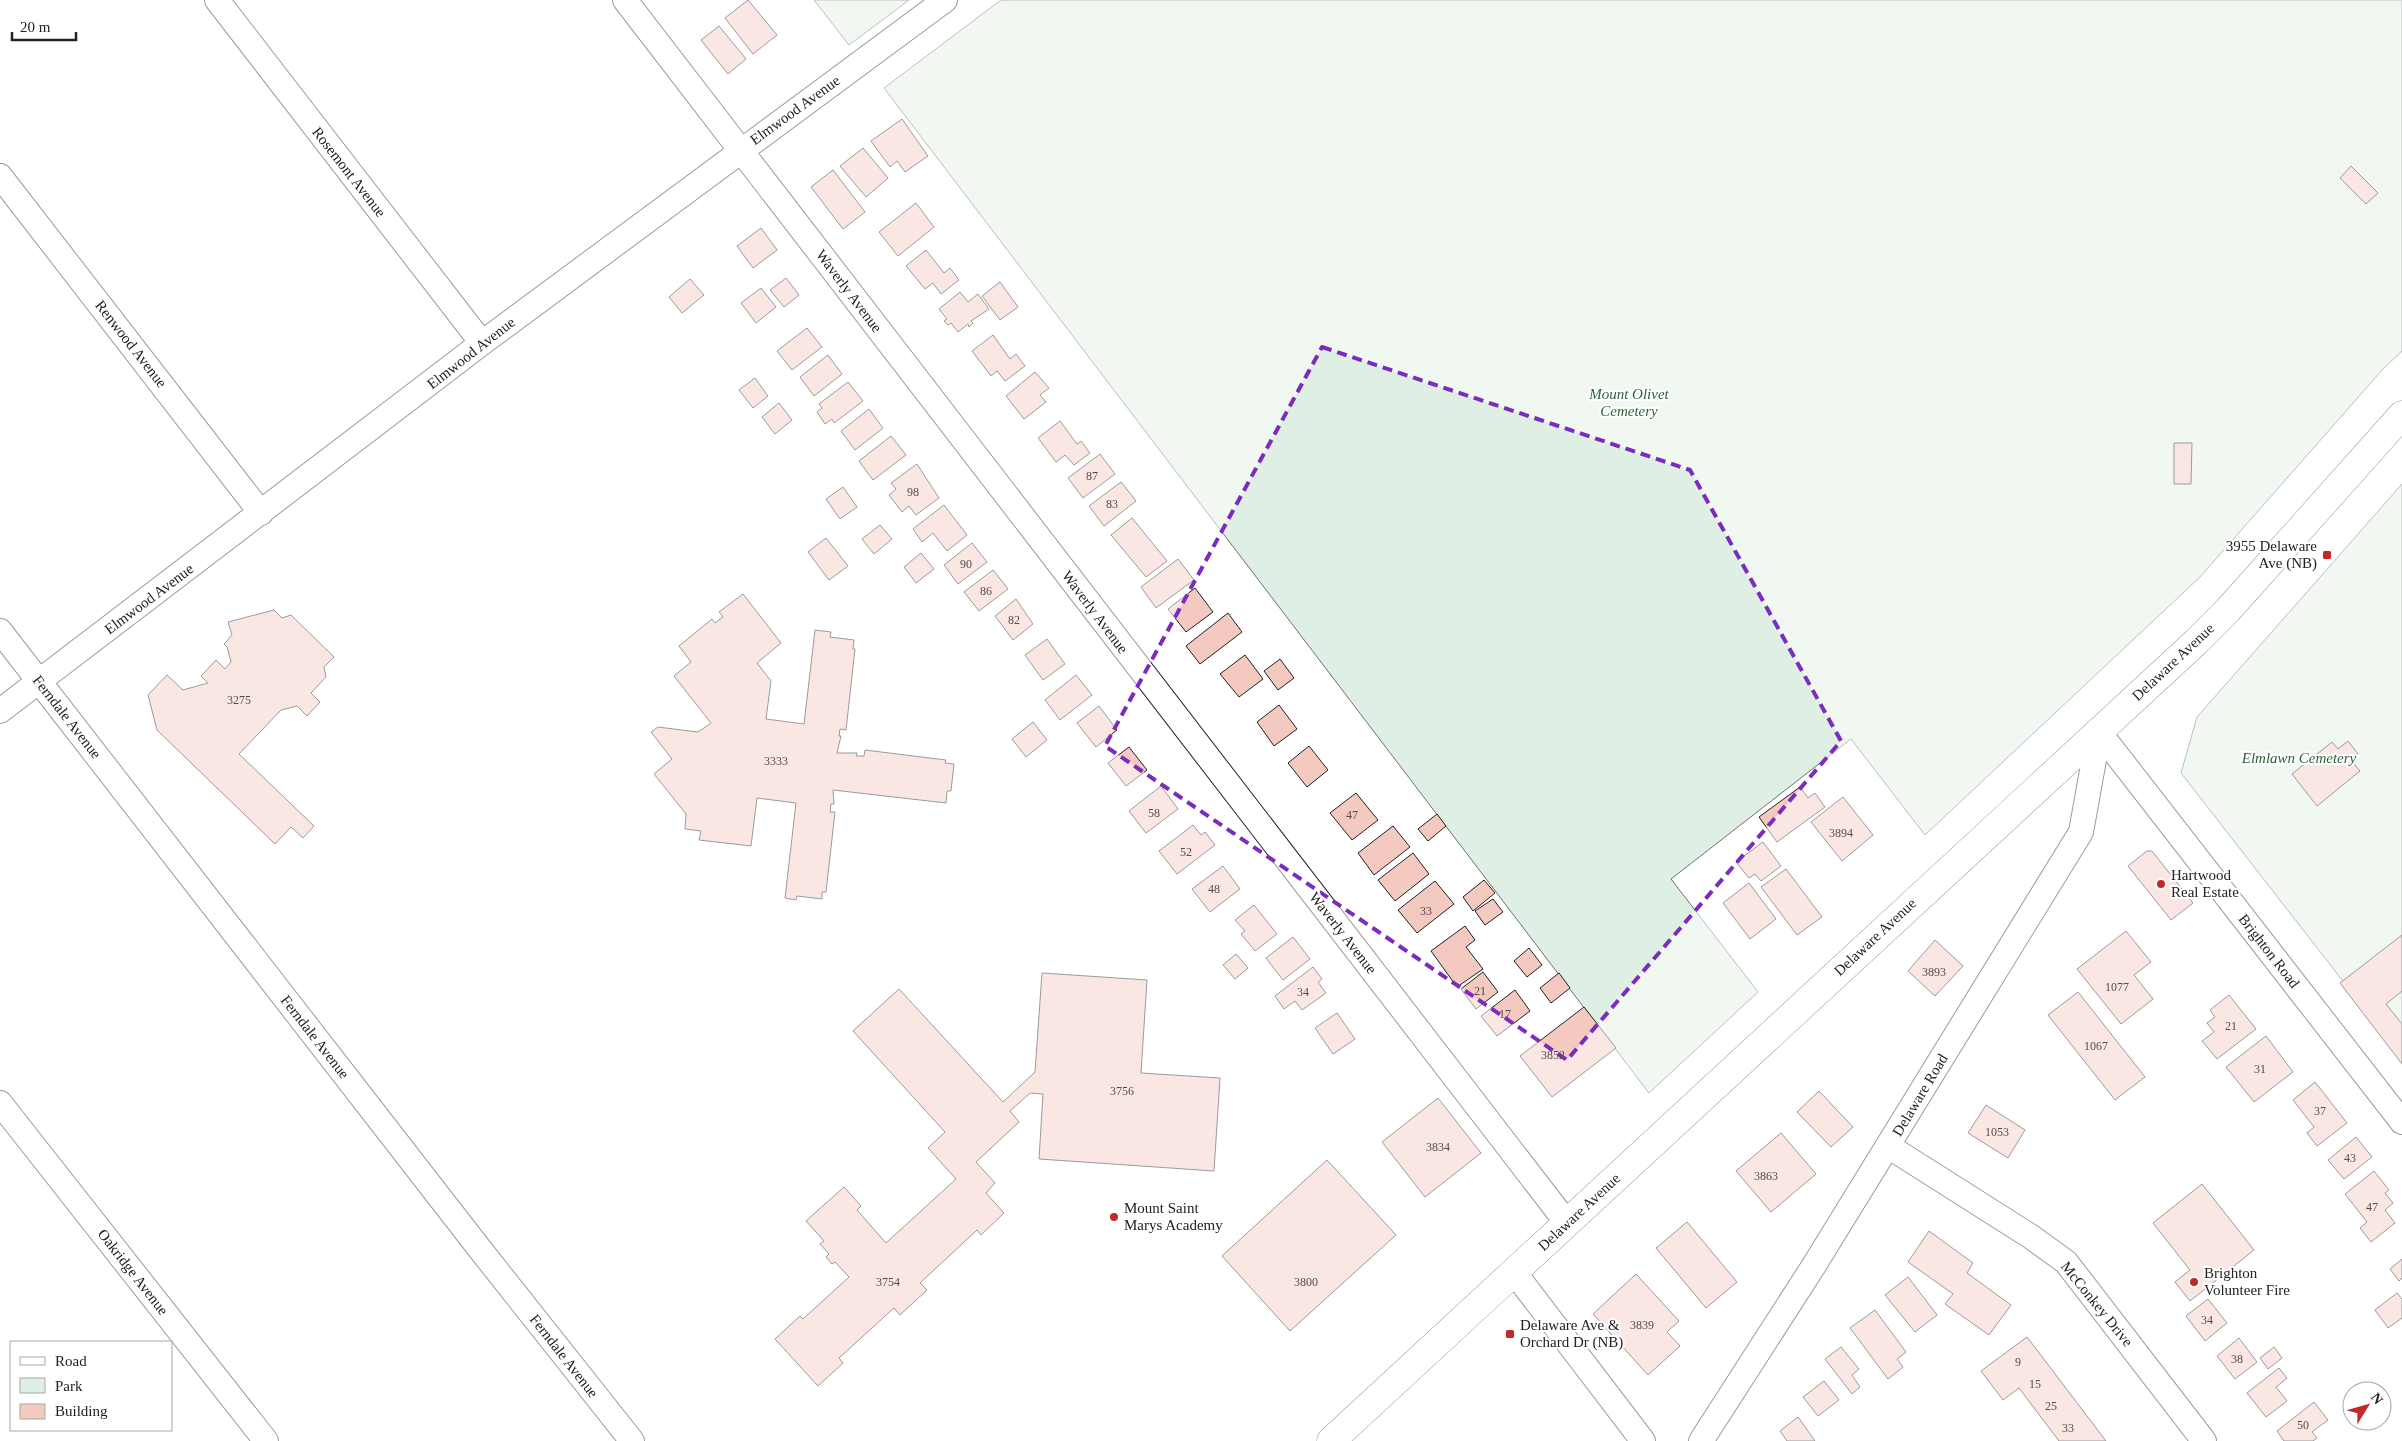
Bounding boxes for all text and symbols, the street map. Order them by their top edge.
scale bar [12,10,76,42]
text: 20 m [20,19,51,35]
street label: Elmwood Avenue [747,72,843,148]
street label: Rosemont Avenue [309,124,389,220]
street label: Waverly Avenue [813,247,885,336]
street label: Renwood Avenue [92,297,170,391]
street label: Elmwood Avenue [424,314,518,392]
park label: Mount Olivet Cemetery [1588,386,1670,419]
house number: 87 [1086,469,1098,483]
house number: 98 [907,485,919,499]
house number: 83 [1106,497,1118,511]
place label: 3955 Delaware Ave (NB) [2226,538,2317,572]
marker: 3955 Delaware Ave (NB) [2321,549,2333,561]
house number: 90 [960,557,972,571]
street label: Elmwood Avenue [102,560,197,638]
street label: Waverly Avenue [1059,568,1131,657]
house number: 86 [980,584,992,598]
house number: 82 [1008,613,1020,627]
street label: Delaware Avenue [2129,620,2217,704]
street label: Ferndale Avenue [30,672,105,762]
house number: 3275 [227,693,251,707]
park label: Elmlawn Cemetery [2241,750,2357,766]
house number: 3333 [764,754,788,768]
house number: 58 [1148,806,1160,820]
house number: 47 [1346,808,1358,822]
house number: 3894 [1829,826,1853,840]
house number: 52 [1180,845,1192,859]
place label: Hartwood Real Estate [2171,867,2239,900]
marker: Hartwood Real Estate [2155,878,2167,890]
house number: 48 [1208,882,1220,896]
street label: Waverly Avenue [1306,889,1380,977]
street label: Delaware Avenue [1831,895,1919,979]
house number: 33 [1420,904,1432,918]
street label: Brighton Road [2235,911,2303,991]
house number: 3893 [1922,965,1946,979]
house number: 1077 [2105,980,2129,994]
house number: 21 [1474,984,1486,998]
house number: 34 [1297,985,1309,999]
street label: Ferndale Avenue [278,992,353,1082]
house number: 17 [1499,1007,1511,1021]
house number: 21 [2225,1019,2237,1033]
house number: 1067 [2084,1039,2108,1053]
house number: 3852 [1541,1048,1565,1062]
street label: Delaware Road [1889,1051,1951,1139]
house number: 31 [2254,1062,2266,1076]
house number: 3756 [1110,1084,1134,1098]
house number: 37 [2314,1104,2326,1118]
house number: 1053 [1985,1125,2009,1139]
house number: 3834 [1426,1140,1450,1154]
house number: 43 [2344,1151,2356,1165]
house number: 3863 [1754,1169,1778,1183]
street label: Delaware Avenue [1535,1170,1623,1254]
place label: Mount Saint Marys Academy [1124,1200,1223,1233]
house number: 47 [2366,1200,2378,1214]
marker: Mount Saint Marys Academy [1108,1211,1120,1223]
street label: Oakridge Avenue [95,1226,172,1318]
street label: McConkey Drive [2058,1258,2136,1350]
place label: Brighton Volunteer Fire [2204,1265,2290,1298]
house number: 3754 [876,1275,900,1289]
house number: 3800 [1294,1275,1318,1289]
marker: Brighton Volunteer Fire [2188,1276,2200,1288]
street label: Ferndale Avenue [527,1311,602,1401]
house number: 34 [2201,1313,2213,1327]
place label: Delaware Ave & Orchard Dr (NB) [1520,1317,1623,1351]
house number: 3839 [1630,1318,1654,1332]
marker: Delaware Ave & Orchard Dr (NB) [1504,1328,1516,1340]
legend [10,1341,172,1431]
house number: 38 [2231,1352,2243,1366]
text: Road [55,1353,87,1369]
house number: 9 [2015,1355,2021,1369]
house number: 15 [2029,1377,2041,1391]
text: Park [55,1378,83,1394]
north arrow [2342,1381,2392,1431]
text: N [2368,1390,2386,1407]
house number: 25 [2045,1399,2057,1413]
text: Building [55,1403,108,1419]
house number: 50 [2297,1418,2309,1432]
house number: 33 [2062,1421,2074,1435]

